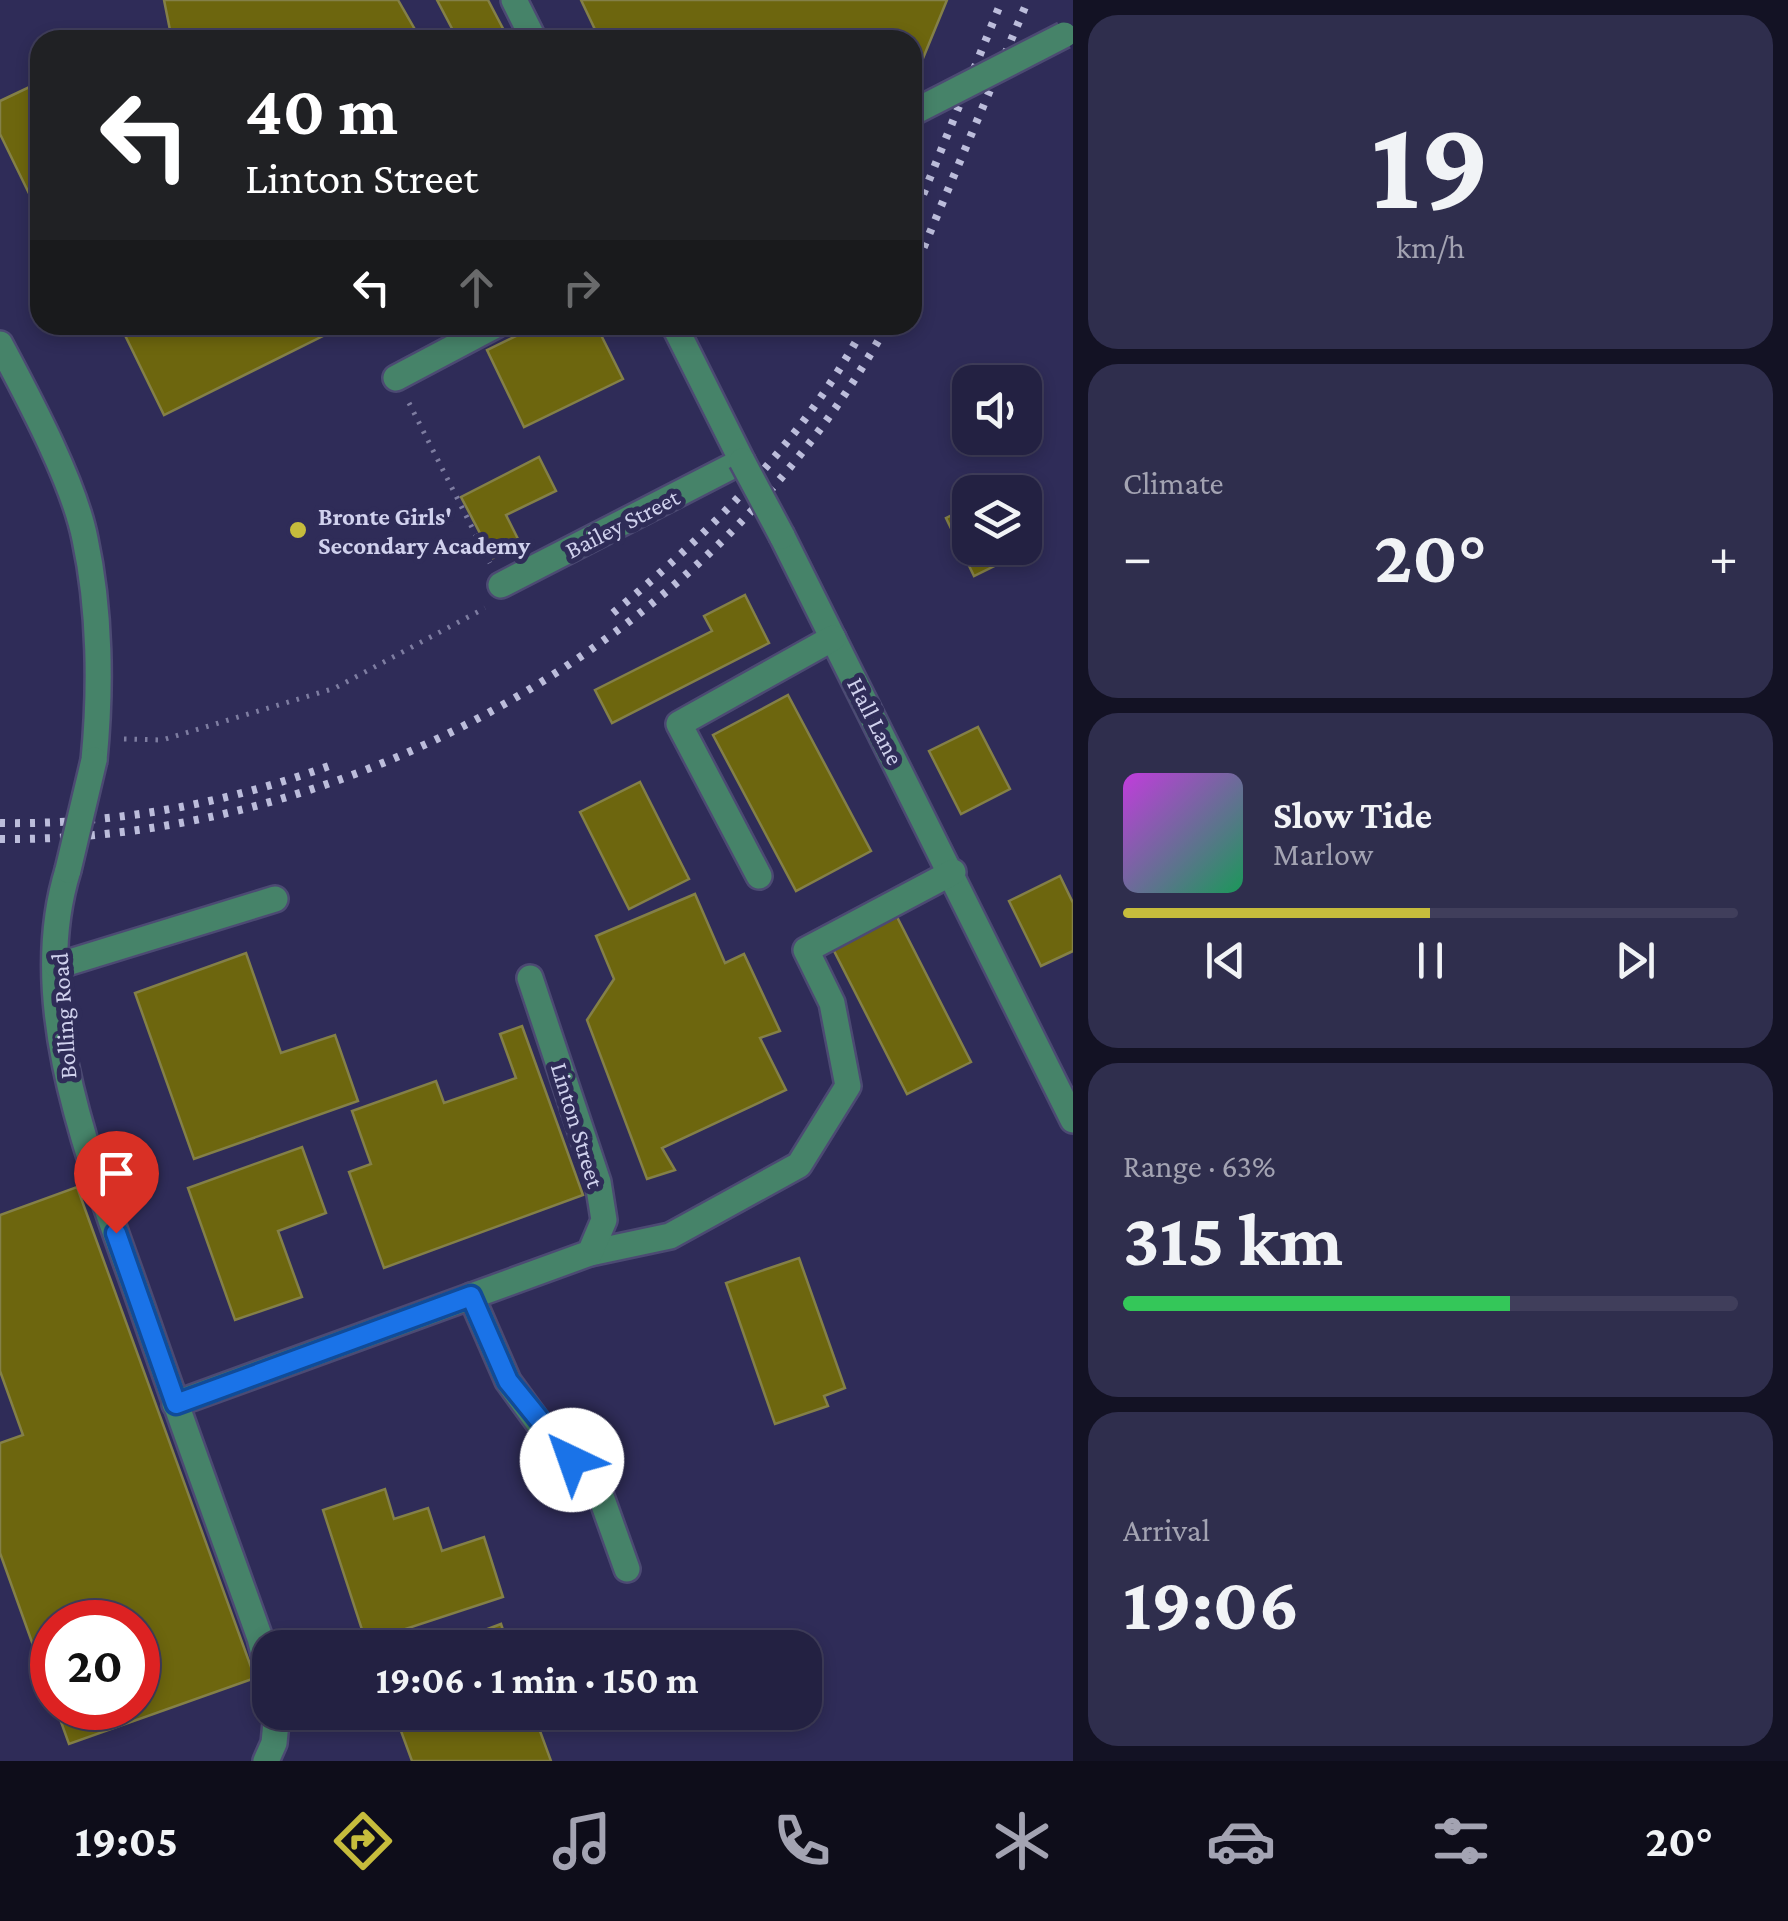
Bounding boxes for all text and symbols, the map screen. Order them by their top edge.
icon: left [80,70,210,200]
text: 40 m [245,71,398,149]
text: 19 [1371,91,1490,236]
text: Linton Street [245,153,478,203]
text: km/h [1396,229,1465,265]
icon: left [344,260,399,315]
icon: ahead [449,260,504,315]
icon: right [554,260,609,315]
map controls [952,365,1042,565]
button: sound [952,365,1042,455]
text: Climate [1123,465,1224,501]
button: layers [952,475,1042,565]
street label: Bailey Street [561,483,685,565]
place label: Bronte Girls' Secondary Academy [318,503,531,559]
text: 20° [1374,515,1487,598]
marker: Bronte Girls' Secondary Academy [287,519,309,541]
text: − [1123,526,1152,587]
text: + [1709,526,1738,587]
street label: Hall Lane [842,673,909,769]
text: Slow Tide [1273,794,1432,836]
text: Marlow [1273,836,1373,872]
icon: previous [1198,933,1253,988]
icon: pause [1403,933,1458,988]
icon: next [1608,933,1663,988]
street label: Bolling Road [46,952,82,1080]
street label: Linton Street [546,1059,610,1192]
pin [74,1131,159,1234]
icon: arrive [89,1146,144,1201]
text: Range · 63% [1123,1148,1276,1184]
text: 315 km [1123,1198,1343,1281]
position arrow [520,1408,624,1512]
text: Arrival [1123,1512,1210,1548]
text: 19:06 [1123,1562,1299,1645]
speed limit sign: 20 [30,1600,160,1730]
text: 19:06 · 1 min · 150 m [376,1659,698,1701]
icon: directions [328,1806,398,1876]
icon: music [547,1806,617,1876]
icon: phone [767,1806,837,1876]
icon: climate [987,1806,1057,1876]
icon: car [1206,1806,1276,1876]
icon: filters [1426,1806,1496,1876]
text: 19:05 [75,1816,178,1866]
text: 20° [1645,1816,1713,1866]

